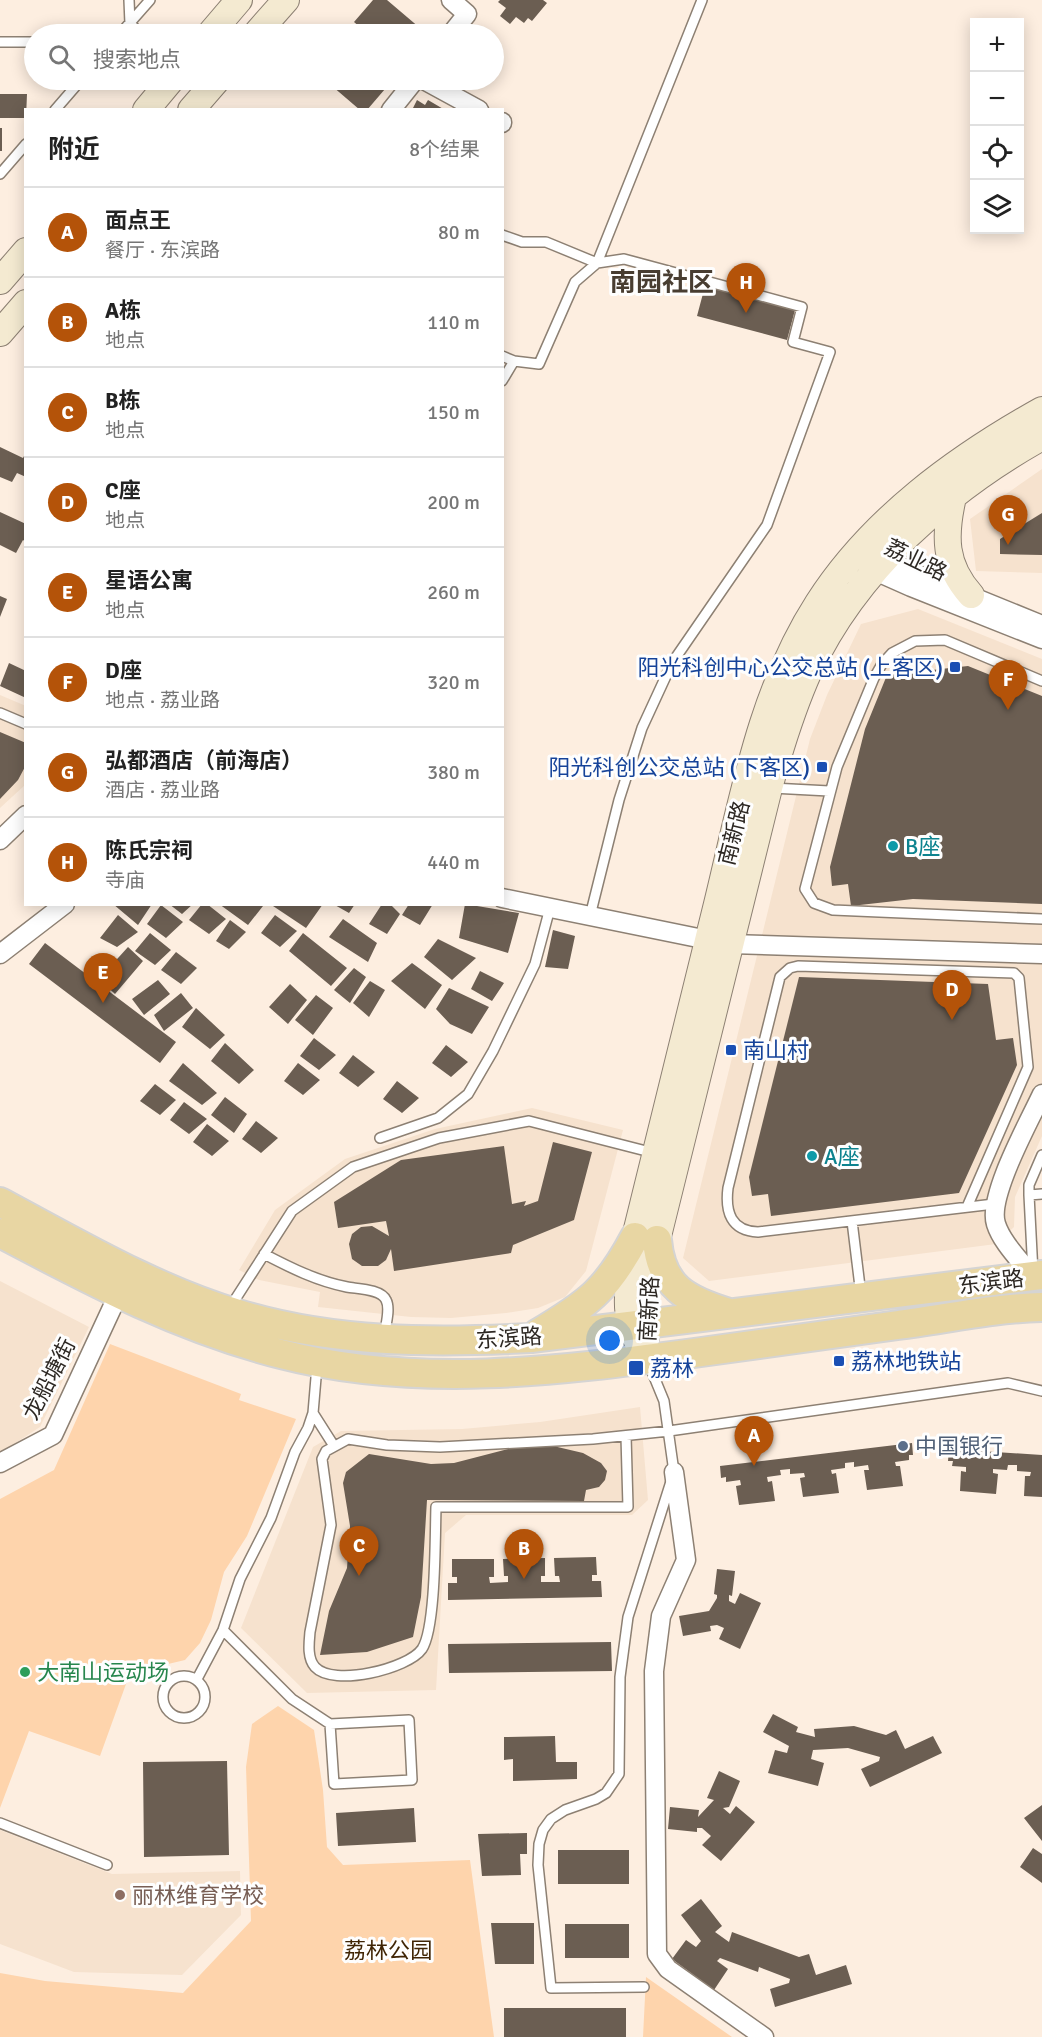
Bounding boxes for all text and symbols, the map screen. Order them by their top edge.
map controls [970,18,1024,234]
button: + [970,18,1024,72]
search box [24,24,504,90]
icon: search [45,41,78,74]
text: 搜索地点 [93,46,181,73]
button: − [970,72,1024,126]
button: locate [970,126,1024,180]
text: 附近 [48,134,100,166]
text: 8个结果 [409,137,480,162]
button: layers [970,180,1024,234]
text: 面点王 [105,207,171,234]
text: A [61,220,74,245]
text: 80 m [438,220,480,245]
text: 餐厅 · 东滨路 [105,238,220,263]
pin: H [726,264,766,313]
district label: 南园社区 [610,267,714,299]
text: A栋 [105,297,141,324]
text: B [61,310,74,335]
text: 110 m [427,310,480,335]
text: 地点 [105,328,145,353]
text: B栋 [105,387,141,414]
text: C [61,400,74,425]
text: 150 m [427,400,480,425]
text: 地点 [105,418,145,443]
text: C座 [105,477,140,504]
text: D [61,490,74,515]
text: 200 m [427,490,480,515]
pin: G [988,496,1028,545]
text: 地点 [105,508,145,533]
street label: 荔业路 [880,533,952,587]
text: 星语公寓 [105,567,193,594]
text: E [62,580,73,605]
text: 260 m [427,580,480,605]
text: 地点 [105,598,145,623]
place label: 阳光科创中心公交总站 (上客区) [638,654,943,681]
text: D座 [105,657,142,684]
marker: 阳光科创中心公交总站 (上客区) [948,660,962,674]
pin: F [988,660,1028,710]
text: F [62,670,73,695]
text: 320 m [427,670,480,695]
text: 地点 · 荔业路 [105,688,220,713]
text: 弘都酒店（前海店） [105,747,303,774]
place label: 阳光科创公交总站 (下客区) [549,754,810,781]
text: G [61,760,74,785]
text: 380 m [427,760,480,785]
marker: 阳光科创公交总站 (下客区) [815,760,829,774]
text: 酒店 · 荔业路 [105,778,220,803]
street label: 南新路 [713,798,755,868]
place label: B座 [905,833,940,860]
text: 陈氏宗祠 [105,837,193,864]
marker: B座 [886,839,900,853]
text: H [61,850,74,875]
text: 440 m [427,850,480,875]
text: 寺庙 [105,868,145,893]
pin: E [84,954,122,1003]
pin: D [932,970,972,1020]
place label: 南山村 [743,1037,809,1064]
marker: 南山村 [724,1043,738,1057]
place label: A座 [824,1143,859,1170]
marker: A座 [805,1149,819,1163]
street label: 东滨路 [957,1265,1025,1299]
street label: 南新路 [634,1275,664,1343]
street label: 东滨路 [475,1322,543,1354]
your location [595,1326,624,1355]
street label: 龙船塘街 [17,1334,81,1424]
place label: 荔林地铁站 [851,1348,961,1375]
marker: 荔林地铁站 [832,1354,846,1368]
place label: 荔林 [650,1355,694,1382]
marker: 荔林 [627,1359,645,1377]
pin: A [734,1416,774,1466]
place label: 中国银行 [915,1433,1003,1460]
marker: 中国银行 [896,1439,910,1453]
pin: C [340,1526,378,1576]
pin: B [504,1530,544,1579]
place label: 大南山运动场 [37,1659,169,1686]
marker: 大南山运动场 [18,1665,32,1679]
place label: 丽林维育学校 [132,1882,264,1909]
marker: 丽林维育学校 [113,1888,127,1902]
park label: 荔林公园 [344,1937,432,1964]

